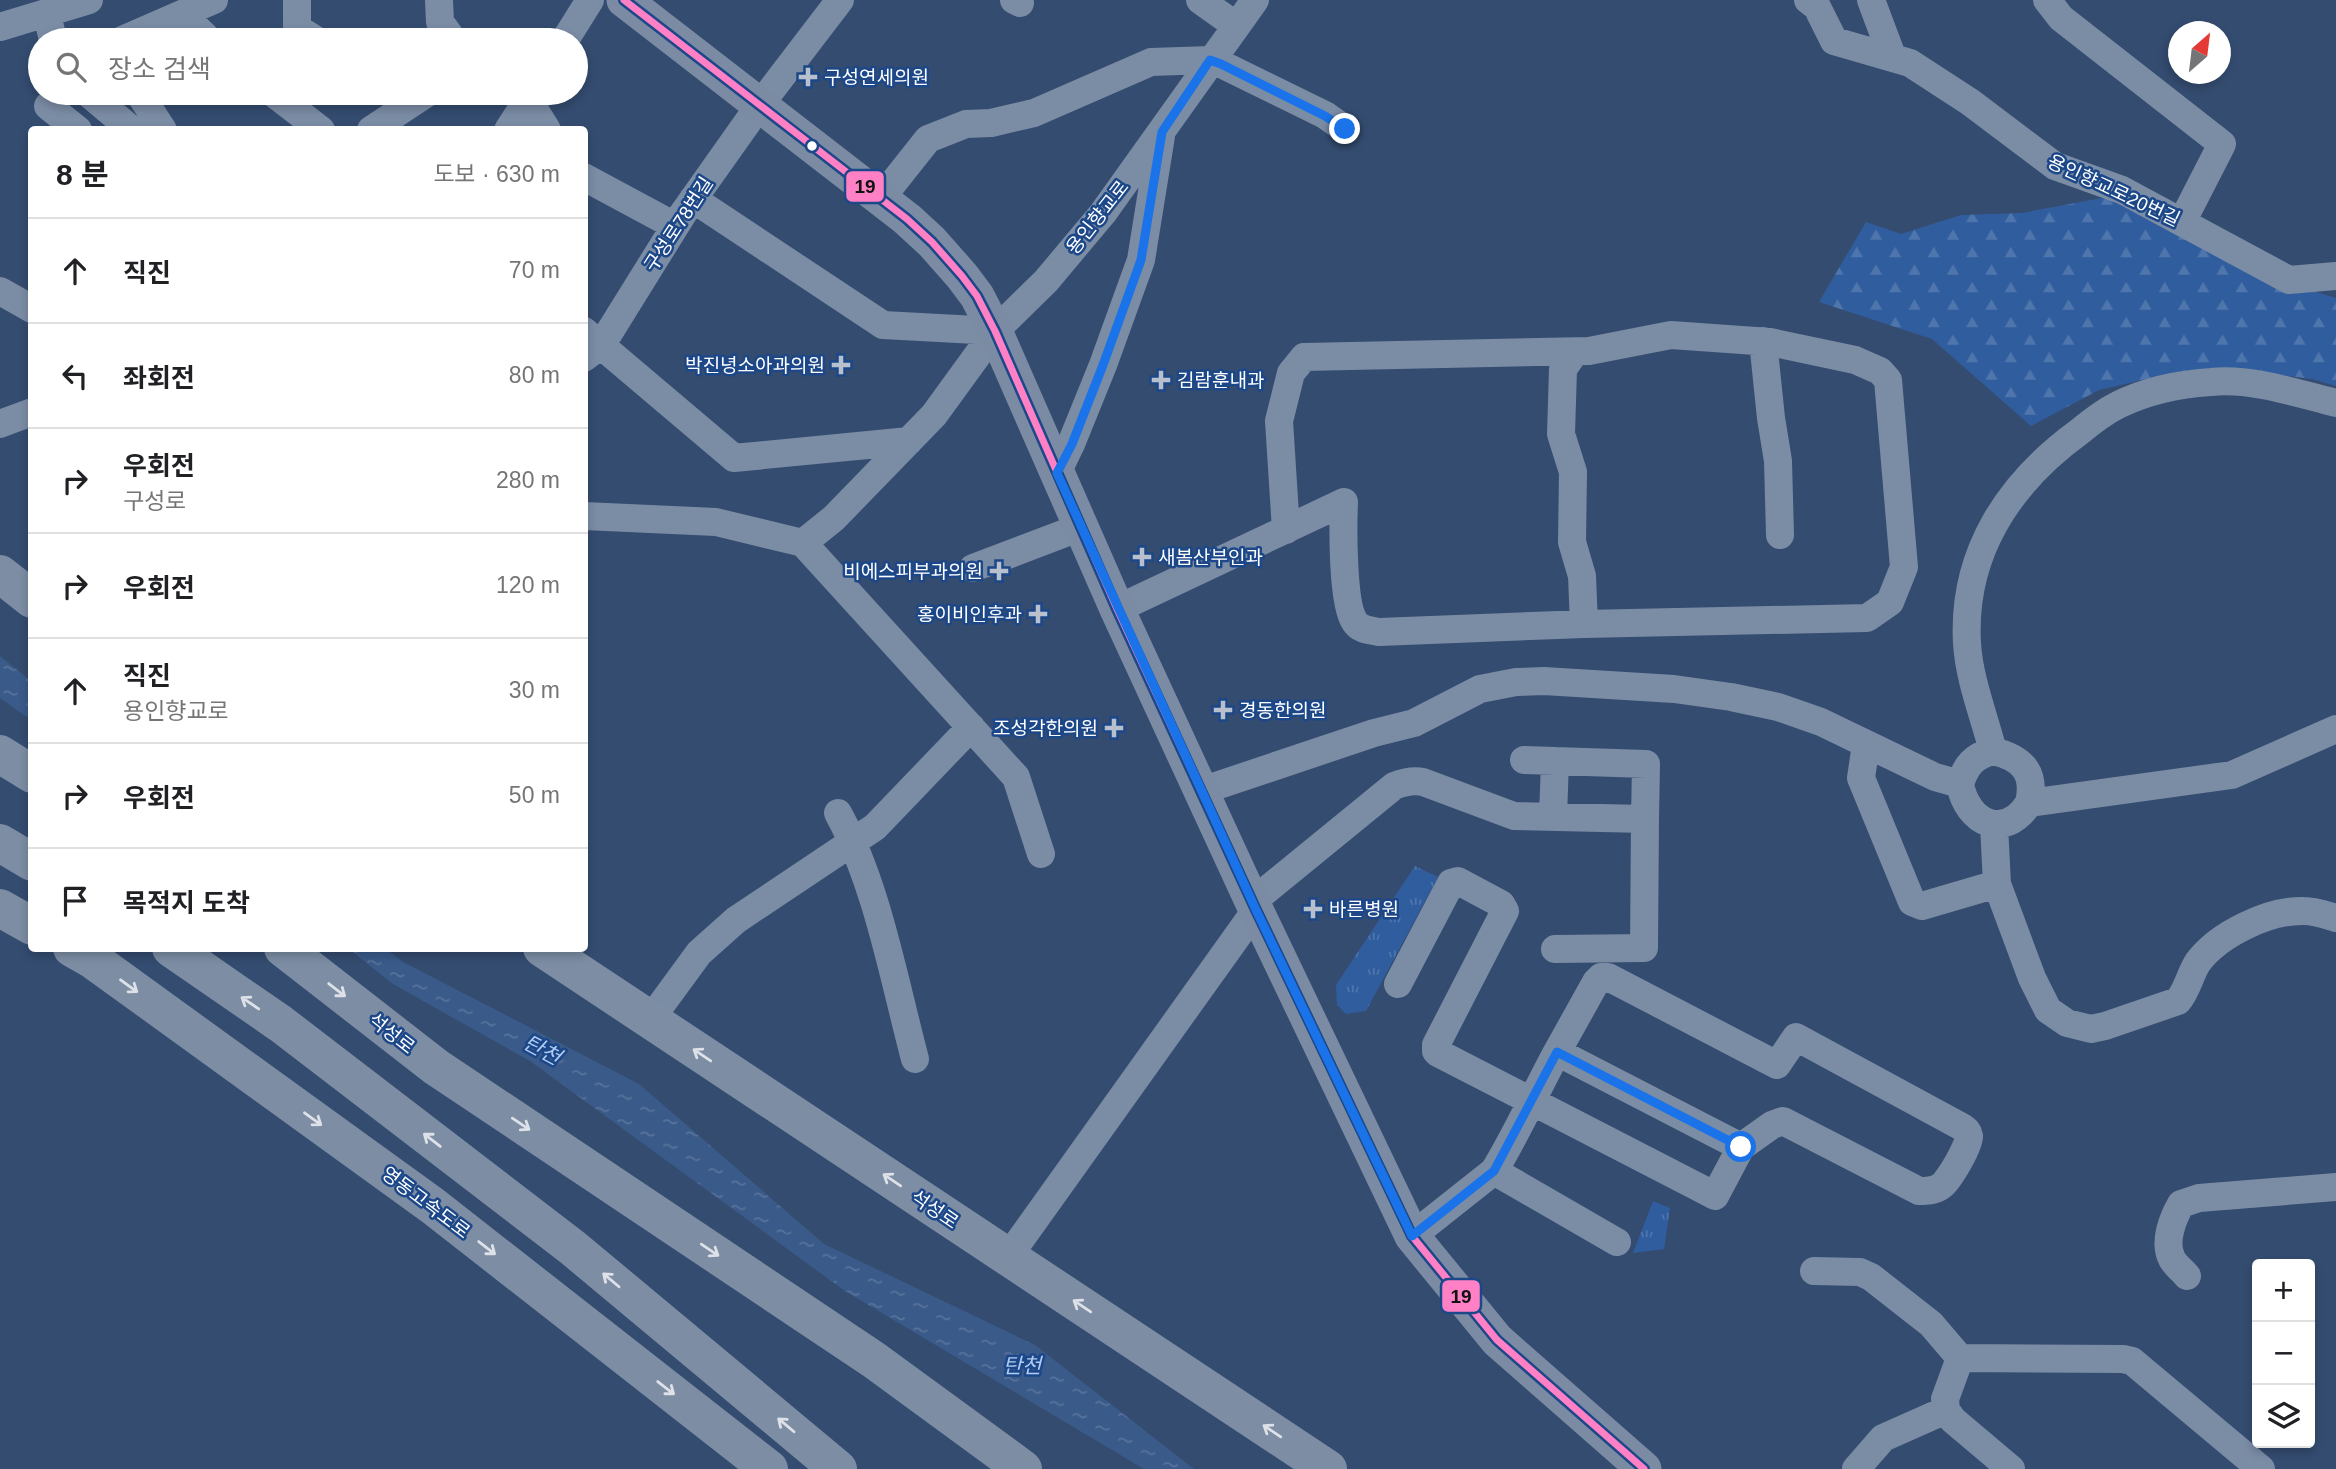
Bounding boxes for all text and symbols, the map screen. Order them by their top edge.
north arrow [2168,21,2231,84]
search box [28,28,588,105]
icon: search [52,48,90,86]
text: 장소 검색 [108,54,211,84]
marker: 구성연세의원 [798,67,818,87]
place label: 구성연세의원 [824,67,929,88]
route end [1329,113,1360,144]
unlabelled marker [805,139,819,153]
street label: 용인향교로20번길 [2044,151,2183,230]
text: 8 분 [56,158,109,191]
text: 도보 · 630 m [433,161,560,187]
line badge: 19 [845,170,885,203]
street label: 구성로78번길 [640,173,717,276]
text: 19 [854,176,876,197]
street label: 용인향교로 [1062,176,1133,258]
icon: ahead [56,252,94,290]
text: 70 m [509,257,560,283]
text: 직진 [123,258,171,288]
place label: 박진녕소아과의원 [685,355,825,376]
marker: 박진녕소아과의원 [831,355,851,375]
icon: left [56,357,94,395]
text: 80 m [509,362,560,388]
text: 좌회전 [123,363,195,393]
marker: 김람훈내과 [1151,370,1171,390]
place label: 김람훈내과 [1177,370,1264,391]
text: 우회전 [123,451,195,481]
icon: right [56,462,94,500]
text: 280 m [496,467,560,493]
text: 구성로 [123,488,186,514]
marker: 새봄산부인과 [1132,547,1152,567]
place label: 새봄산부인과 [1158,547,1263,568]
place label: 비에스피부과의원 [843,561,983,582]
marker: 비에스피부과의원 [989,561,1009,581]
icon: right [56,567,94,605]
text: 120 m [496,572,560,598]
text: 우회전 [123,573,195,603]
place label: 홍이비인후과 [917,604,1022,625]
marker: 홍이비인후과 [1028,604,1048,624]
text: 직진 [123,661,171,691]
icon: ahead [56,672,94,710]
text: 30 m [509,677,560,703]
text: 용인향교로 [123,698,229,724]
marker: 경동한의원 [1213,700,1233,720]
place label: 경동한의원 [1239,700,1326,721]
place label: 조성각한의원 [993,718,1098,739]
marker: 조성각한의원 [1104,718,1124,738]
icon: right [56,777,94,815]
text: 50 m [509,782,560,808]
text: 우회전 [123,783,195,813]
icon: arrive [56,882,94,920]
text: 목적지 도착 [123,888,250,918]
marker: 바른병원 [1303,899,1323,919]
place label: 바른병원 [1329,899,1399,920]
one-way arrow [119,978,138,993]
one-way arrow [327,983,345,998]
one-way arrow [241,996,260,1010]
street label: 석성로 [365,1009,419,1058]
water label: 탄천 [520,1030,567,1070]
one-way arrow [693,1047,713,1061]
one-way arrow [303,1112,322,1126]
one-way arrow [511,1117,530,1131]
route start [1725,1131,1756,1162]
one-way arrow [423,1132,441,1147]
street label: 영동고속도로 [377,1162,474,1242]
one-way arrow [883,1173,902,1187]
street label: 석성로 [907,1186,962,1233]
one-way arrow [478,1240,496,1256]
one-way arrow [700,1243,719,1258]
map controls [2252,1259,2315,1448]
button: + [2252,1259,2315,1322]
one-way arrow [602,1272,620,1287]
line badge: 19 [1441,1279,1481,1313]
text: 19 [1450,1286,1472,1307]
one-way arrow [1073,1298,1092,1313]
button: − [2252,1322,2315,1385]
water label: 탄천 [1003,1354,1044,1377]
one-way arrow [657,1381,675,1396]
button: layers [2252,1385,2315,1448]
one-way arrow [777,1417,795,1433]
one-way arrow [1262,1424,1282,1438]

